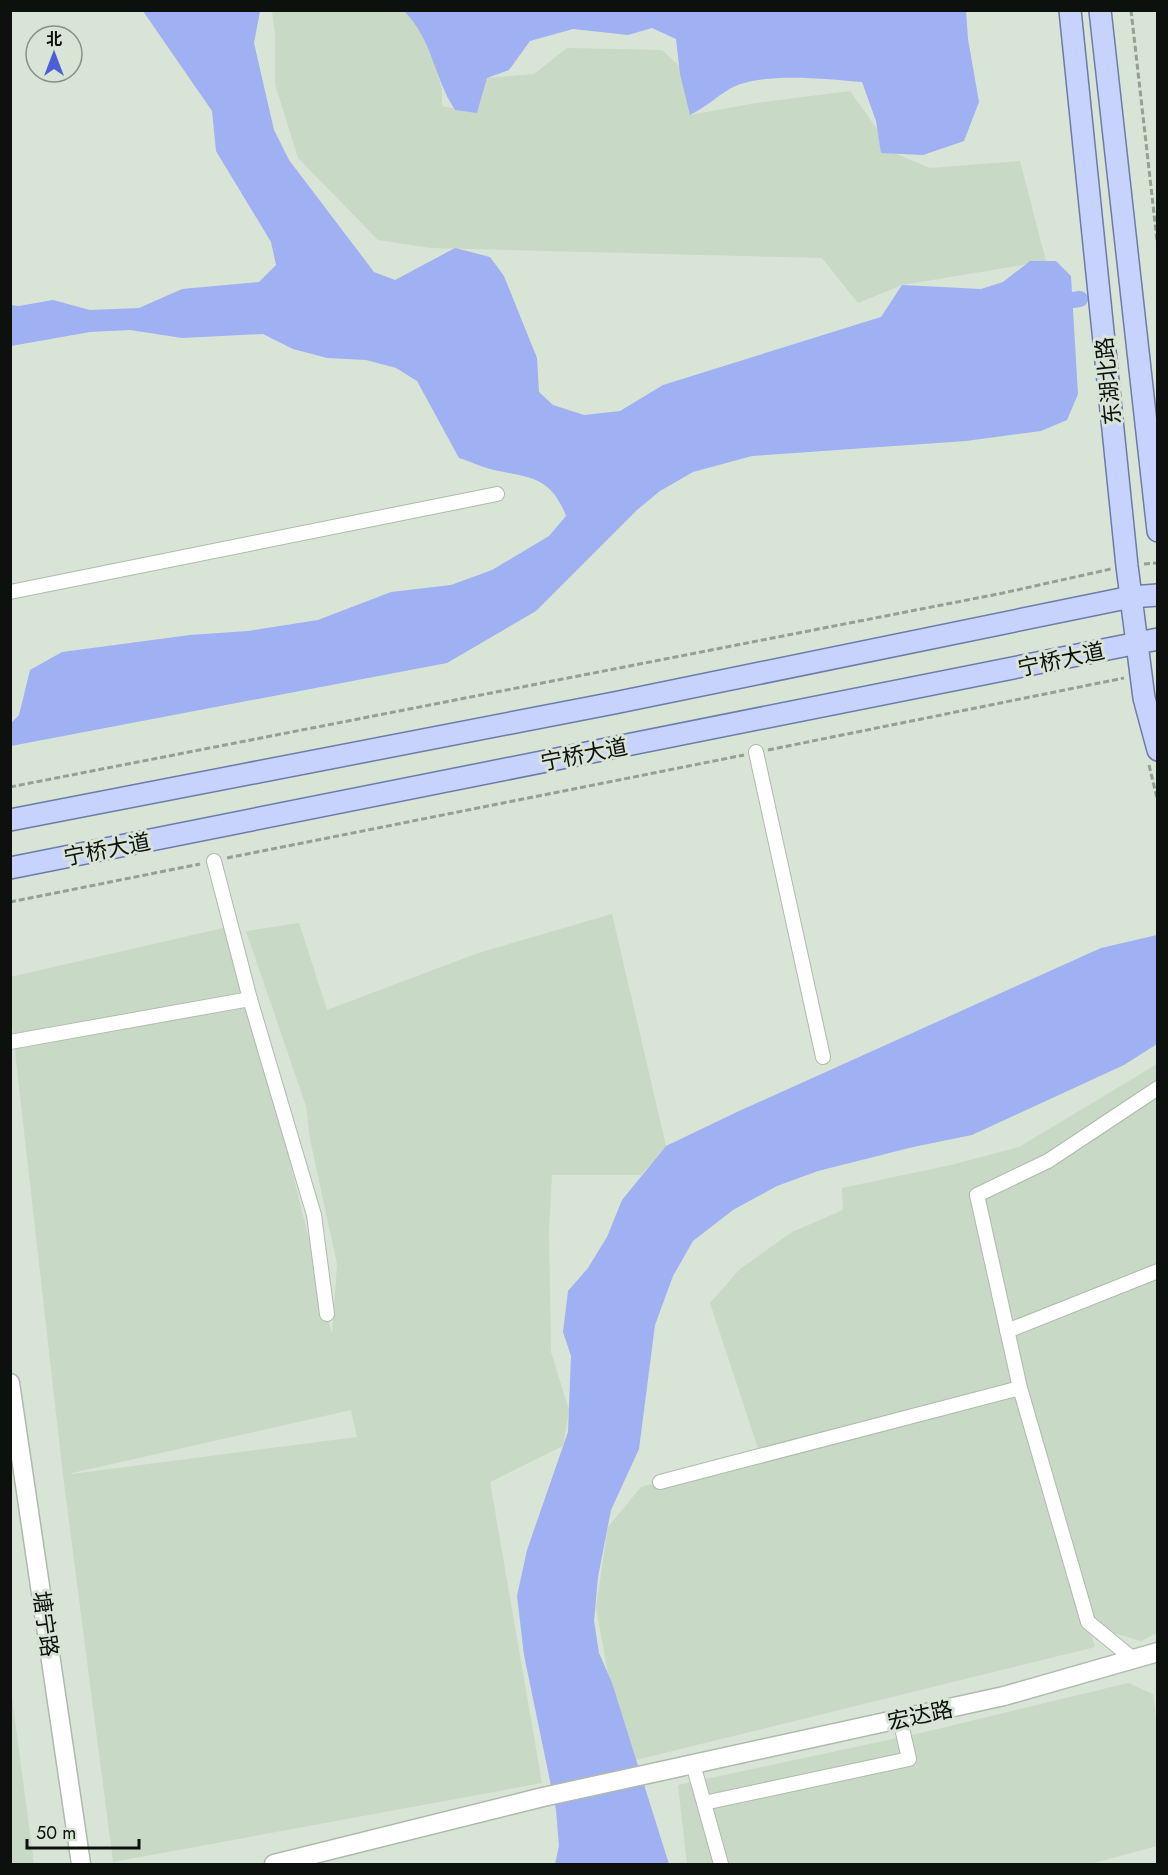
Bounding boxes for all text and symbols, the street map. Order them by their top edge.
north arrow [24,24,84,84]
text: 北 [46,28,62,51]
street label: 东湖北路 [1087,336,1129,426]
street label: 宁桥大道 [1015,634,1107,684]
street label: 宁桥大道 [538,730,630,778]
street label: 宁桥大道 [61,825,153,873]
street label: 塘宁路 [26,1589,66,1659]
street label: 宏达路 [884,1692,956,1738]
scale bar [27,1812,140,1850]
text: 50 m [36,1820,76,1846]

